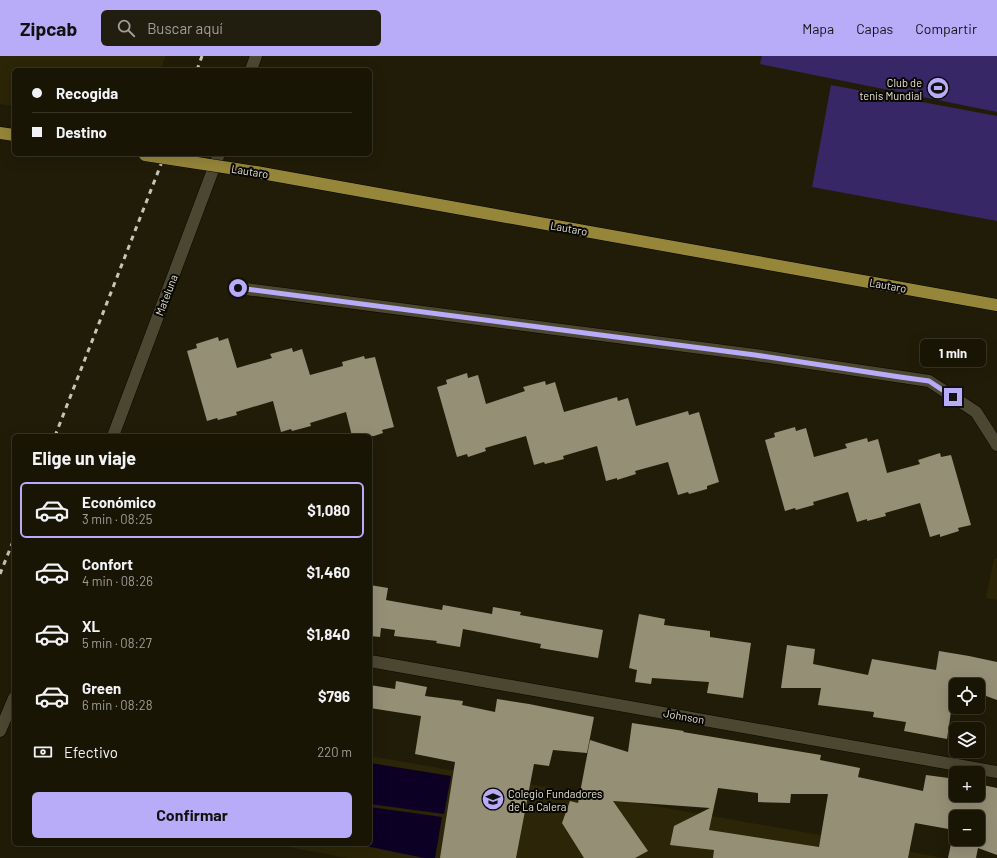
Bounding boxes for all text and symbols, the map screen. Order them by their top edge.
search box [101,10,381,46]
text: Zipcab [20,17,77,40]
icon: search [115,17,137,39]
text: Buscar aquí [147,19,223,37]
text: Mapa [802,20,834,37]
text: Capas [856,20,893,37]
text: Compartir [915,20,977,37]
sports icon: Club de tenis Mundial [925,75,951,101]
place label: Club de tenis Mundial [859,76,922,102]
text: Recogida [56,84,118,102]
text: Destino [56,123,107,141]
street label: Lautaro [231,162,269,180]
street label: Lautaro [549,218,589,238]
street label: Mateluna [152,273,180,317]
street label: Lautaro [868,275,908,295]
route start [229,279,247,297]
callout: 1 min [920,339,986,367]
text: 1 min [939,345,967,361]
route end [944,388,962,406]
text: Elige un viaje [32,447,136,469]
icon: car [34,492,70,528]
text: Económico [82,493,156,511]
text: $1,080 [307,501,350,519]
text: 3 min · 08:25 [82,511,152,527]
icon: car [34,554,70,590]
text: Confort [82,555,133,573]
text: $1,460 [306,563,350,581]
text: 4 min · 08:26 [82,573,153,589]
icon: car [34,616,70,652]
text: XL [82,617,100,635]
text: $1,840 [306,625,350,643]
text: 5 min · 08:27 [82,635,152,651]
icon: car [34,678,70,714]
map controls [949,678,985,846]
button: locate [949,678,985,714]
text: Green [82,679,121,697]
text: $796 [318,687,350,705]
text: 6 min · 08:28 [82,697,153,713]
street label: Johnson [662,706,706,726]
button: layers [949,722,985,758]
icon: cash [32,741,54,763]
text: Efectivo [64,743,118,761]
text: 220 m [317,744,352,760]
button: + [949,766,985,802]
school or university icon: Colegio Fundadores de La Calera [480,786,506,812]
place label: Colegio Fundadores de La Calera [508,787,602,813]
button: Confirmar [32,792,352,838]
button: − [949,810,985,846]

